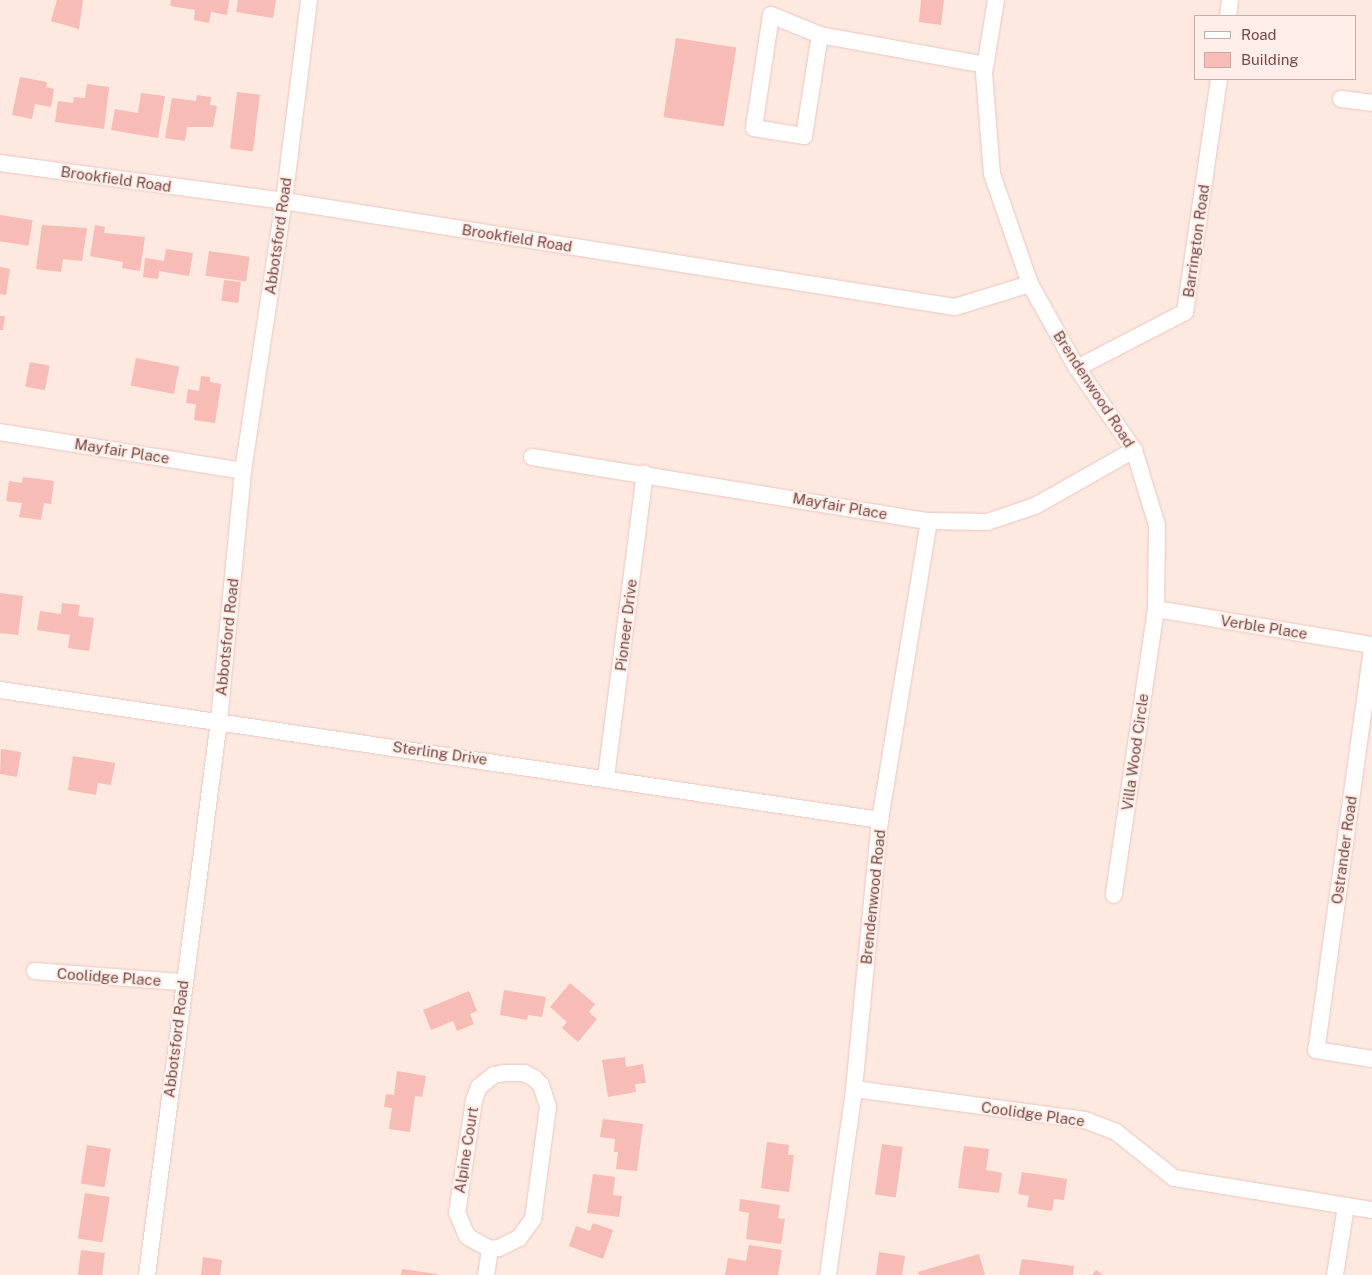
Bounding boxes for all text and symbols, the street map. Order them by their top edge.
legend [1194,15,1357,80]
text: Road [1241,26,1277,43]
text: Building [1241,51,1299,68]
street label: Brookfield Road [60,162,172,196]
street label: Abbotsford Road [261,176,295,296]
street label: Barrington Road [1179,183,1213,299]
street label: Brookfield Road [461,220,573,256]
street label: Brendenwood Road [1050,327,1138,451]
street label: Mayfair Place [73,435,171,467]
street label: Mayfair Place [791,489,889,523]
street label: Abbotsford Road [212,577,242,697]
street label: Pioneer Drive [611,578,641,672]
street label: Verble Place [1219,611,1309,643]
street label: Villa Wood Circle [1118,692,1152,812]
street label: Sterling Drive [391,737,489,769]
street label: Ostrander Road [1327,795,1361,905]
street label: Brendenwood Road [857,829,889,965]
street label: Coolidge Place [56,964,162,990]
street label: Abbotsford Road [160,979,192,1099]
street label: Coolidge Place [980,1098,1086,1130]
street label: Alpine Court [450,1105,482,1195]

